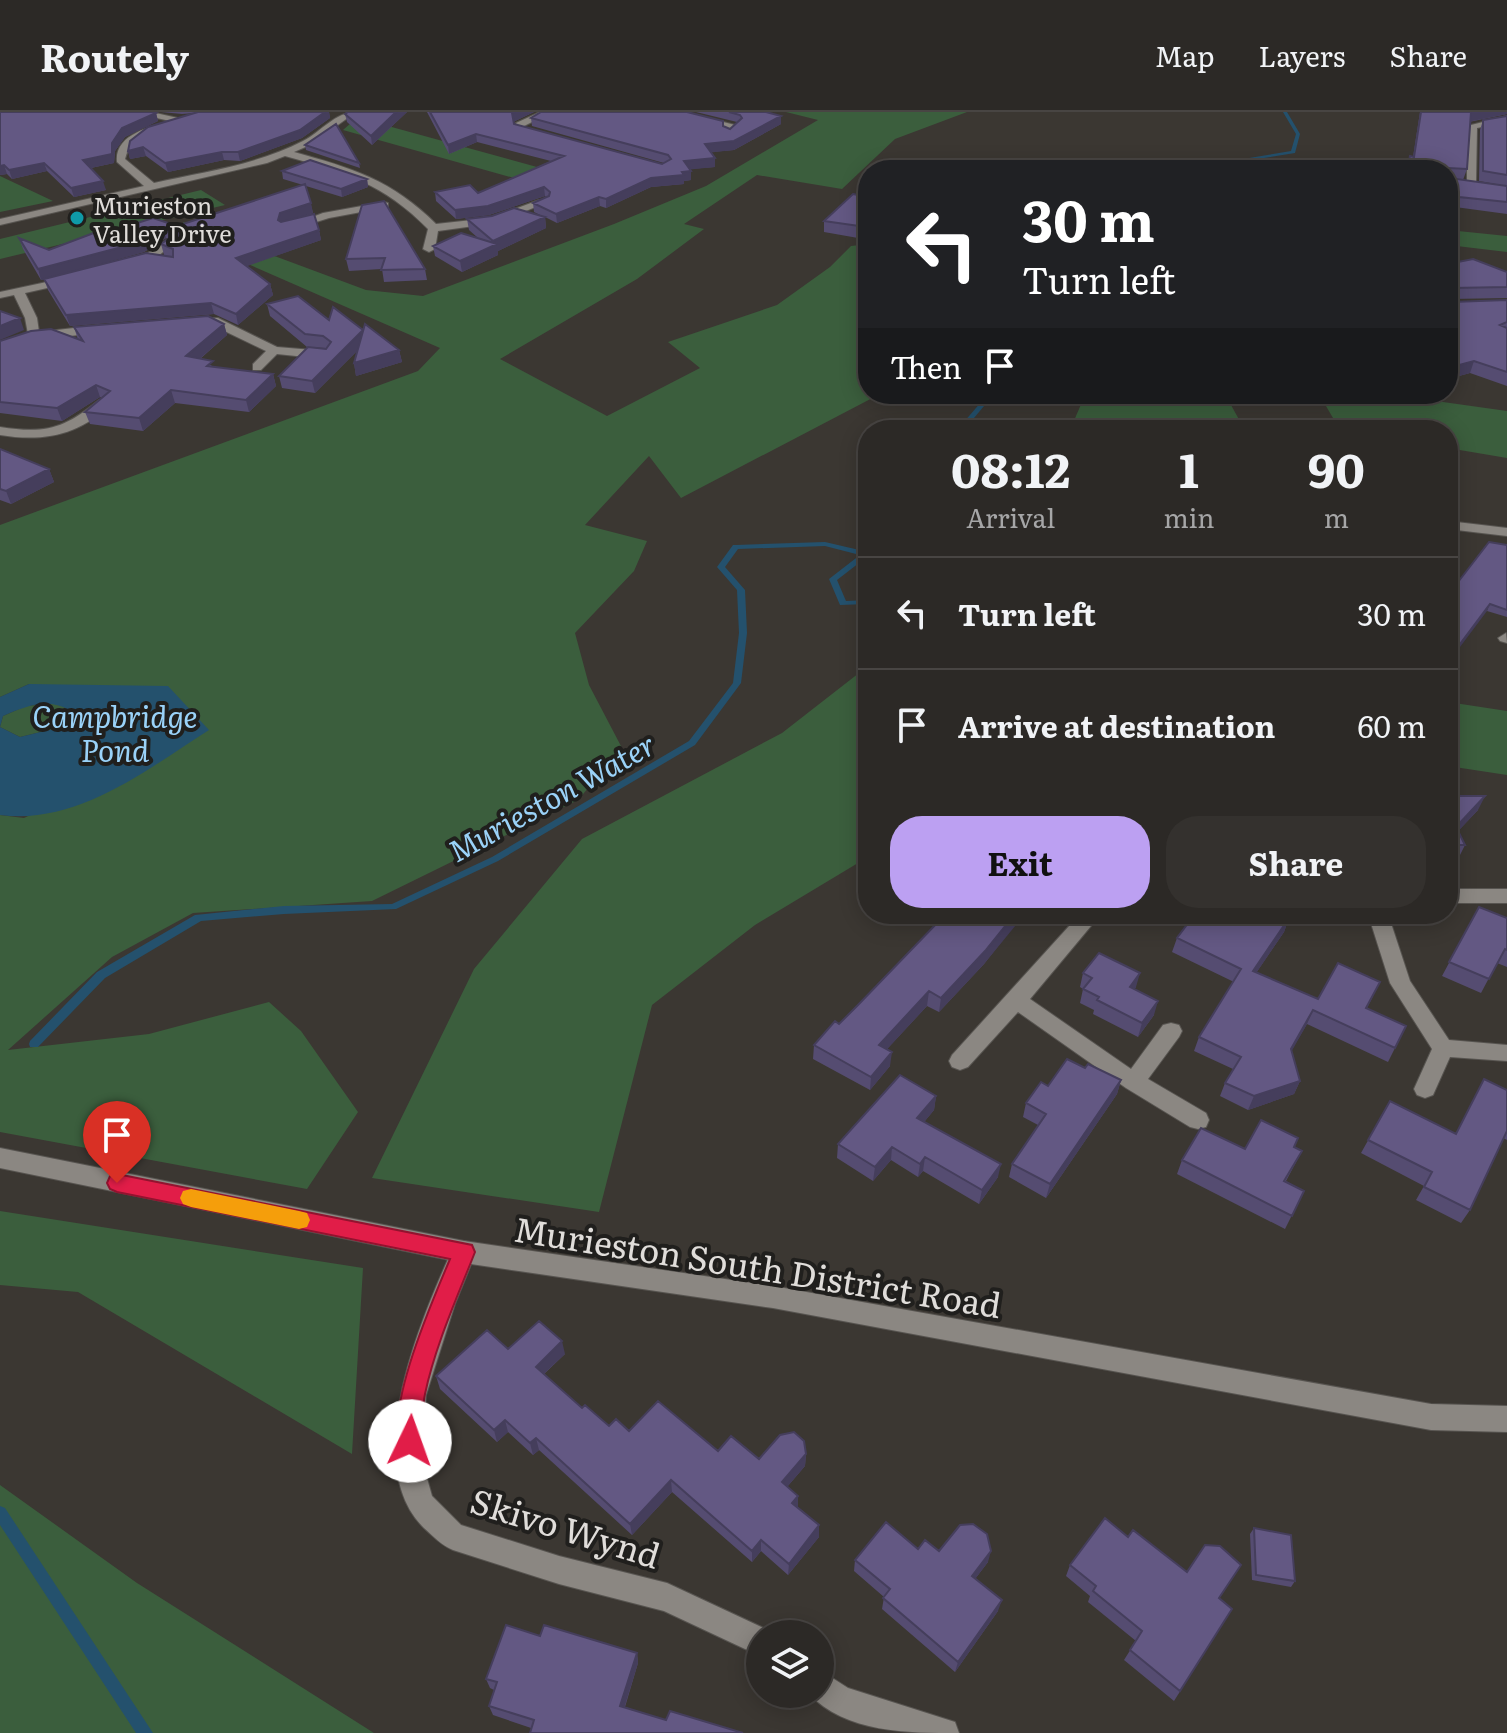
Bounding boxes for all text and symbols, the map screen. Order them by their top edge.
text: Routely [40,27,189,84]
text: Map [1155,34,1214,76]
text: Layers [1258,34,1345,76]
text: Share [1389,34,1467,76]
text: 30 m [1022,176,1155,259]
place label: Murieston Valley Drive [93,187,232,250]
icon: left [890,192,994,296]
marker: Murieston Valley Drive [68,209,86,227]
text: Turn left [1022,252,1176,305]
text: Then [890,344,962,388]
icon: arrive [978,344,1022,388]
text: 08:12 [951,432,1070,503]
text: 1 [1179,432,1199,503]
text: 90 [1308,432,1365,503]
text: Arrival [966,497,1055,536]
text: min [1163,497,1215,536]
text: m [1324,497,1349,536]
icon: left [890,591,934,635]
text: Turn left [958,591,1096,635]
text: 30 m [1357,591,1426,635]
water label: Campbridge Pond [32,693,198,771]
icon: arrive [890,703,934,747]
text: Arrive at destination [958,703,1275,747]
text: 60 m [1357,703,1426,747]
water label: Murieston Water [440,721,662,871]
button: Exit [890,816,1150,908]
button: Share [1166,816,1426,908]
pin [83,1101,151,1183]
icon: arrive [95,1113,139,1157]
street label: Murieston South District Road [511,1202,1005,1328]
position arrow [368,1399,452,1483]
street label: Skivo Wynd [465,1473,667,1579]
map controls [746,1620,834,1708]
button: layers [746,1620,834,1708]

